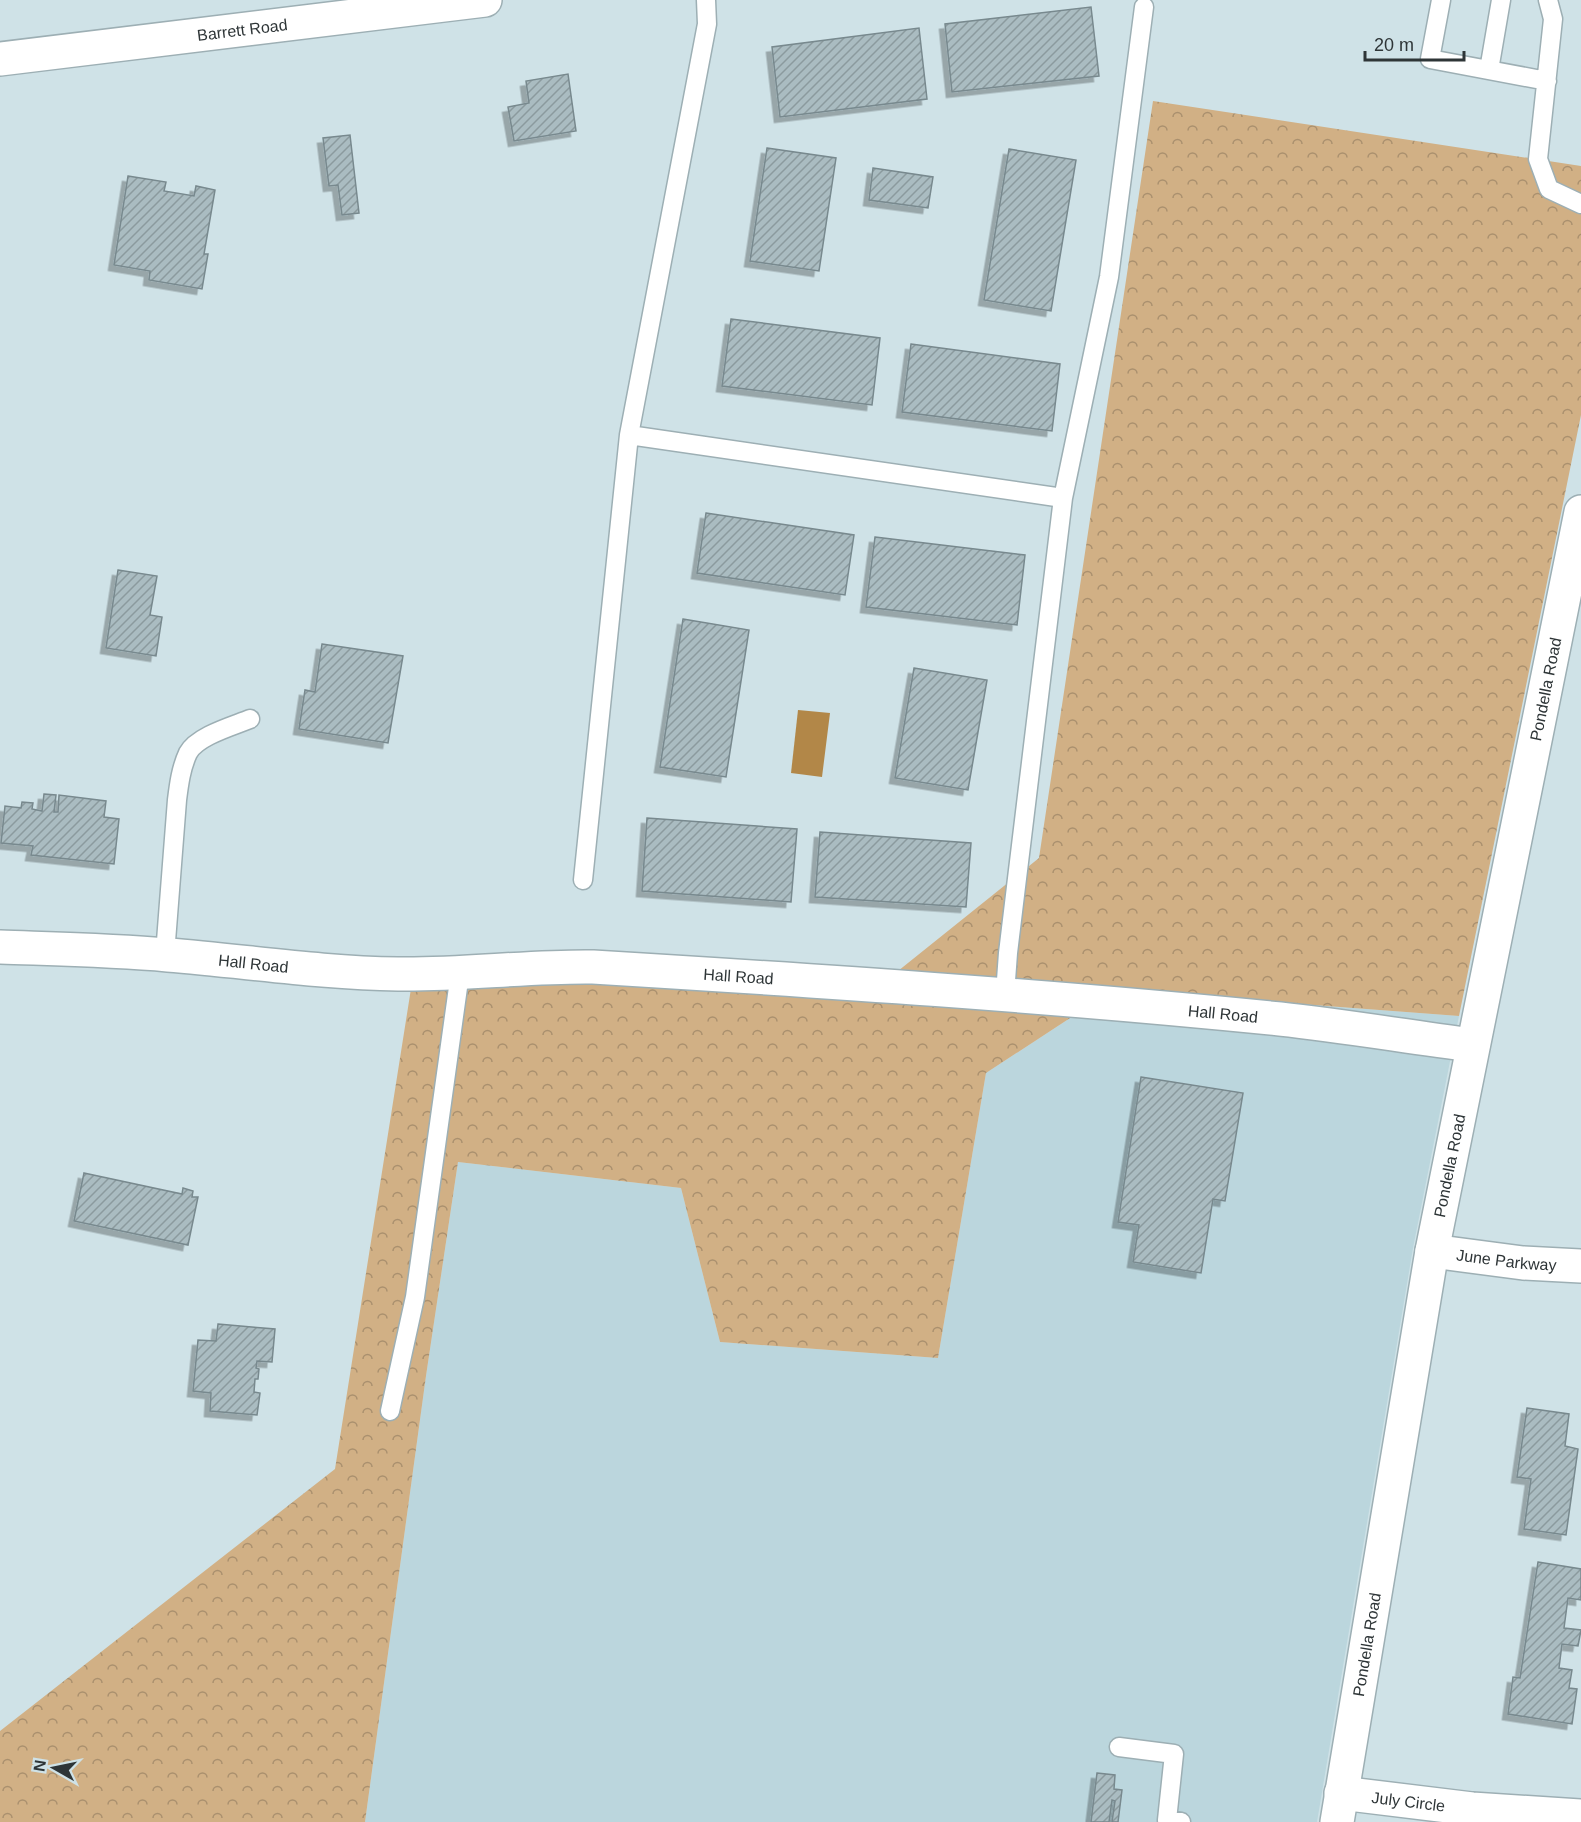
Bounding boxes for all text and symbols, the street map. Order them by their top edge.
street label: Barrett Road [196,16,288,43]
scale bar [1365,24,1464,62]
text: 20 m [1374,35,1414,55]
street label: Pondella Road [1527,636,1564,742]
street label: Hall Road [218,951,289,975]
street label: Hall Road [703,965,774,987]
street label: Hall Road [1187,1002,1259,1025]
street label: Pondella Road [1431,1112,1468,1219]
street label: June Parkway [1455,1246,1557,1273]
street label: Pondella Road [1350,1591,1384,1698]
north arrow [24,1738,84,1798]
text: N [30,1759,49,1773]
street label: July Circle [1371,1788,1446,1814]

